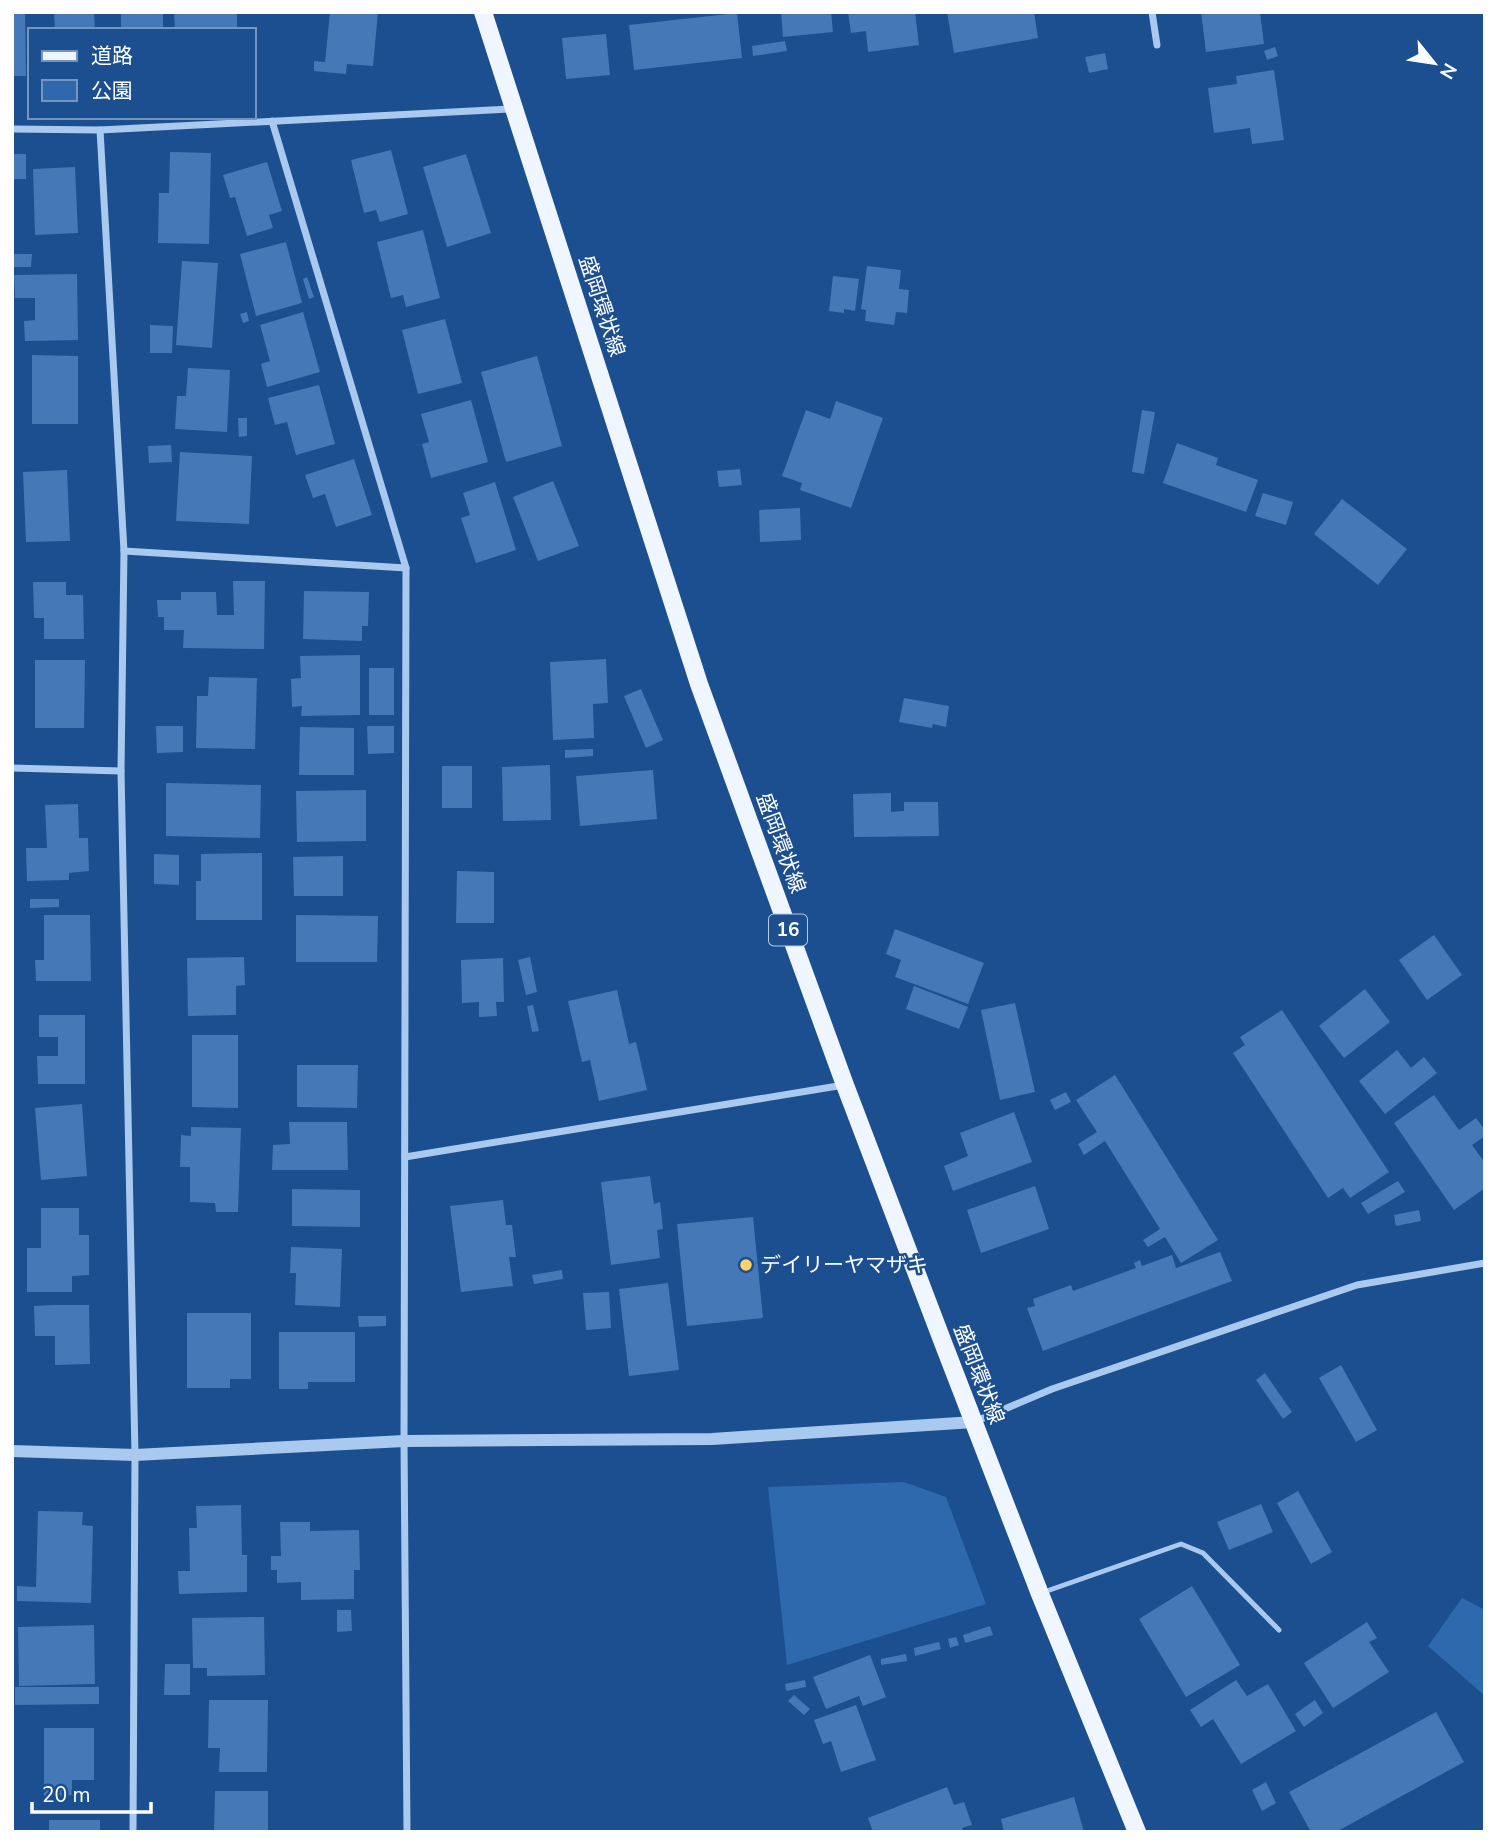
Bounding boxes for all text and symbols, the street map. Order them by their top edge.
legend [28,28,256,119]
north arrow [1399,28,1469,98]
text: 道路 [91,42,133,70]
text: N [1433,58,1463,84]
text: 公園 [91,77,133,105]
street label: 盛岡環状線 [572,252,632,360]
street label: 盛岡環状線 [750,789,812,897]
road number: 16 [769,914,807,946]
place label: デイリーヤマザキ [760,1251,928,1279]
marker: デイリーヤマザキ [738,1257,754,1273]
street label: 盛岡環状線 [947,1320,1011,1428]
scale bar [32,1770,150,1814]
text: 20 m [42,1781,91,1809]

